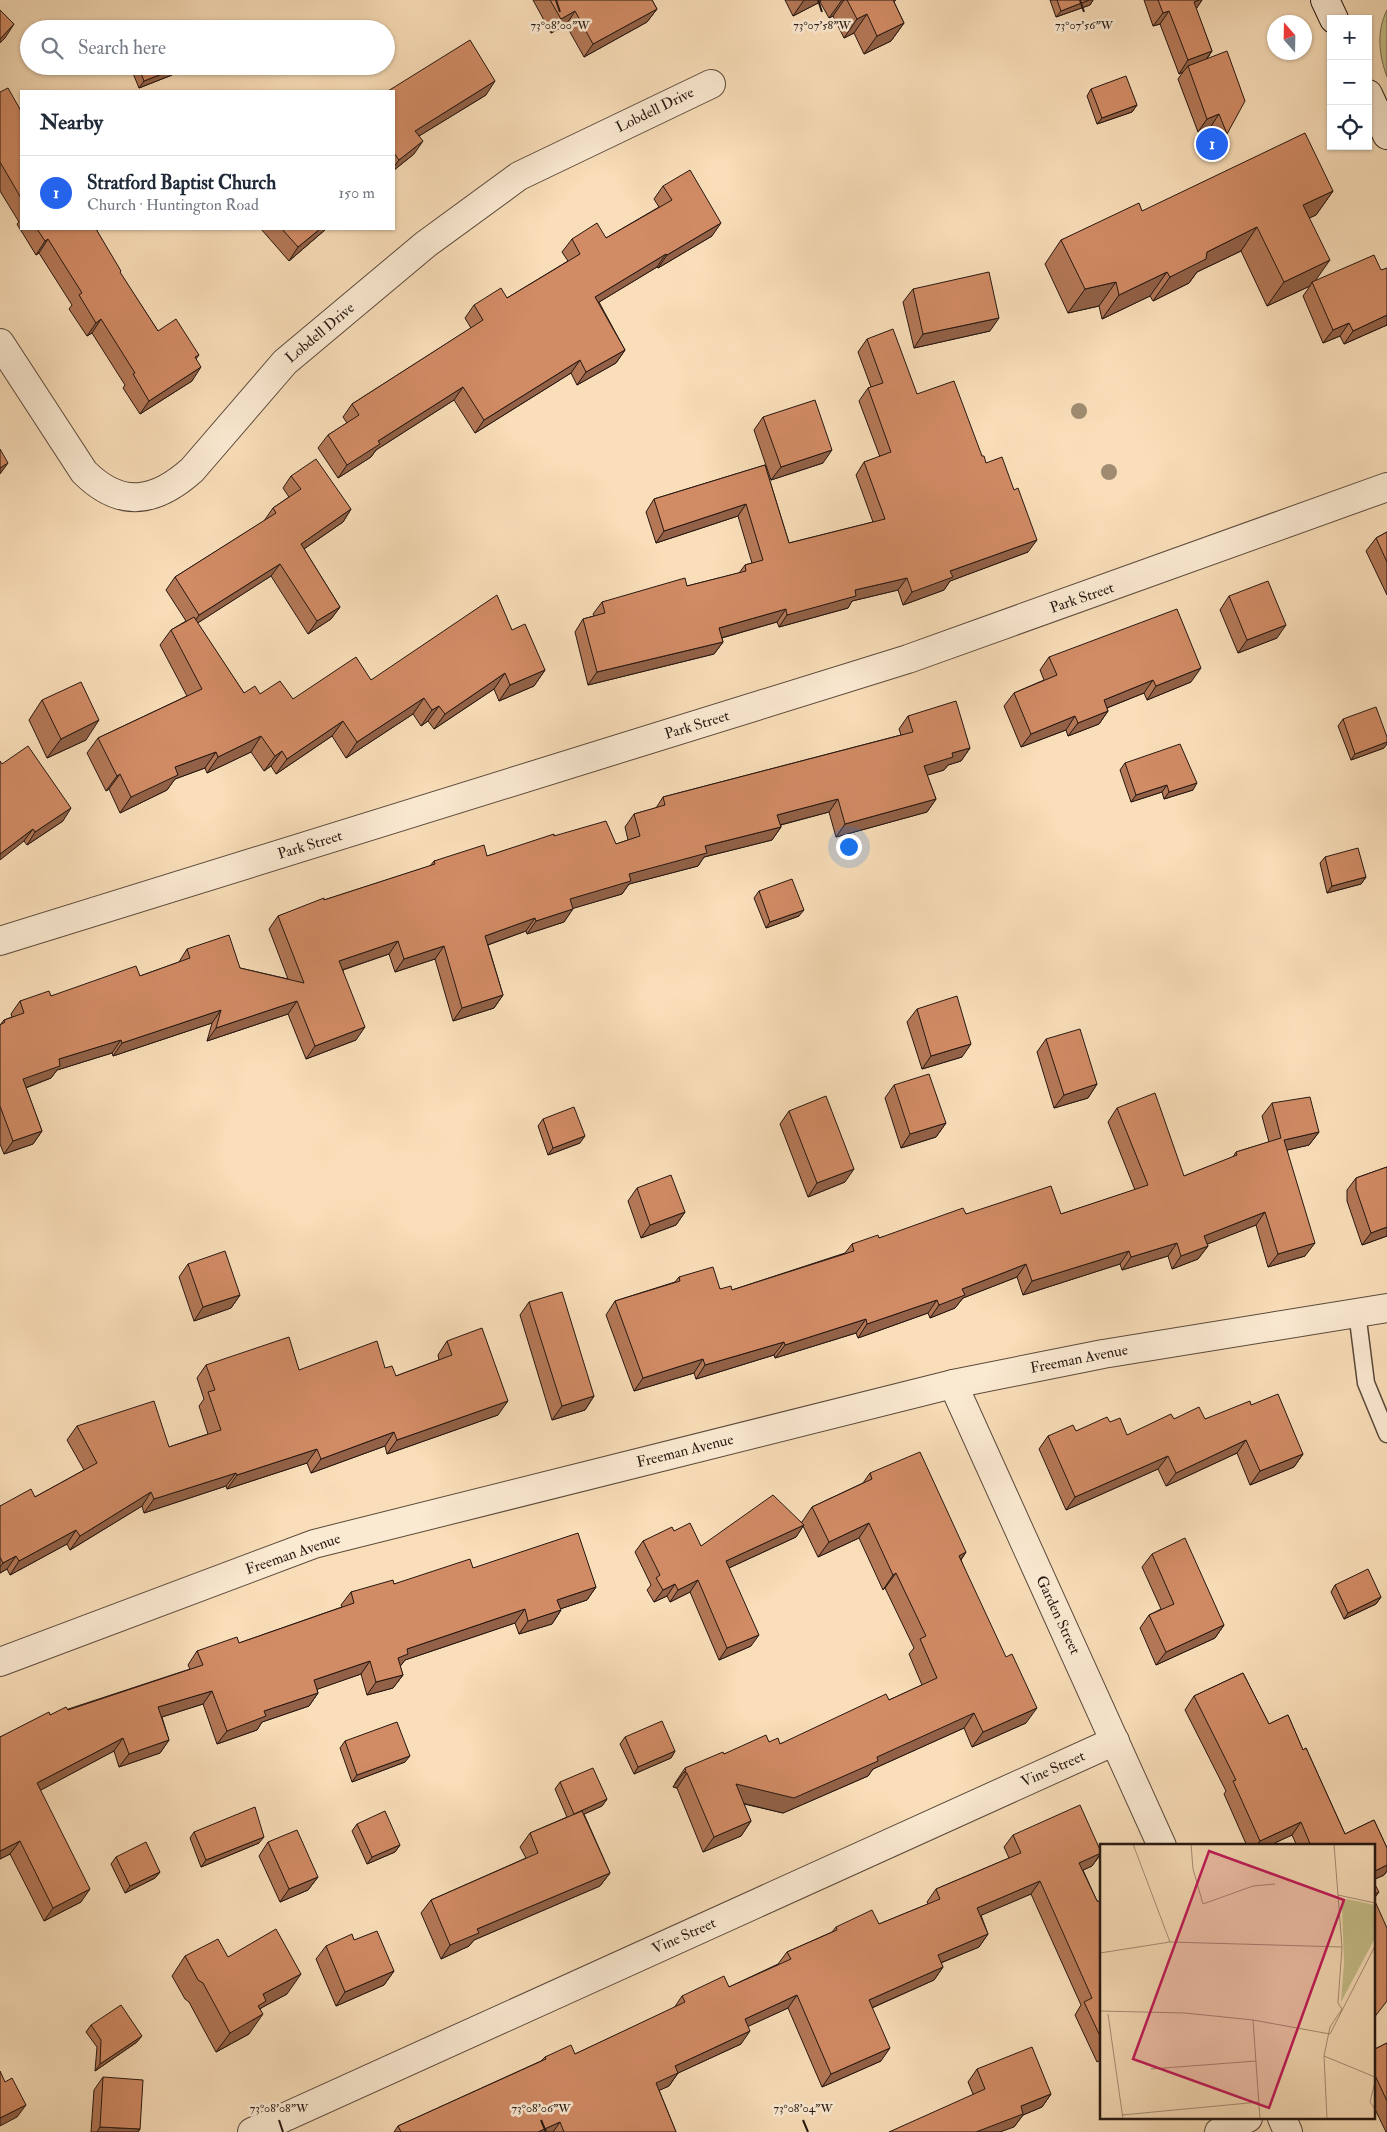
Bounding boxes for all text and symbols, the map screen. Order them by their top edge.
north arrow [1267,15,1312,60]
map controls [1327,15,1372,150]
button: + [1327,15,1372,60]
text: 73°08'00"W [531,18,590,33]
text: 73°07'58"W [793,18,852,33]
text: 73°07'56"W [1055,18,1114,33]
search box [20,20,395,75]
icon: search [38,34,66,62]
text: Search here [78,36,166,60]
button: − [1327,60,1372,105]
street label: Lobdell Drive [613,83,697,137]
button: locate [1327,105,1372,150]
text: Nearby [40,109,103,136]
pin: 1 [1196,125,1228,163]
text: Stratford Baptist Church [87,171,276,195]
text: 1 [53,183,59,203]
text: 150 m [338,183,375,203]
text: Church · Huntington Road [87,195,259,215]
street label: Lobdell Drive [282,299,358,367]
street label: Park Street [1047,578,1117,618]
street label: Park Street [662,706,732,744]
street label: Park Street [275,826,345,864]
your location [836,834,862,860]
street label: Freeman Avenue [1028,1340,1130,1378]
street label: Freeman Avenue [635,1430,735,1472]
street label: Freeman Avenue [243,1529,343,1579]
street label: Garden Street [1031,1572,1085,1658]
street label: Vine Street [1018,1746,1088,1791]
inset map [1100,1844,1374,2120]
street label: Vine Street [649,1913,719,1958]
text: 73°08'08"W [250,2101,309,2116]
text: 73°08'06"W [512,2101,571,2116]
text: 73°08'04"W [773,2101,833,2116]

